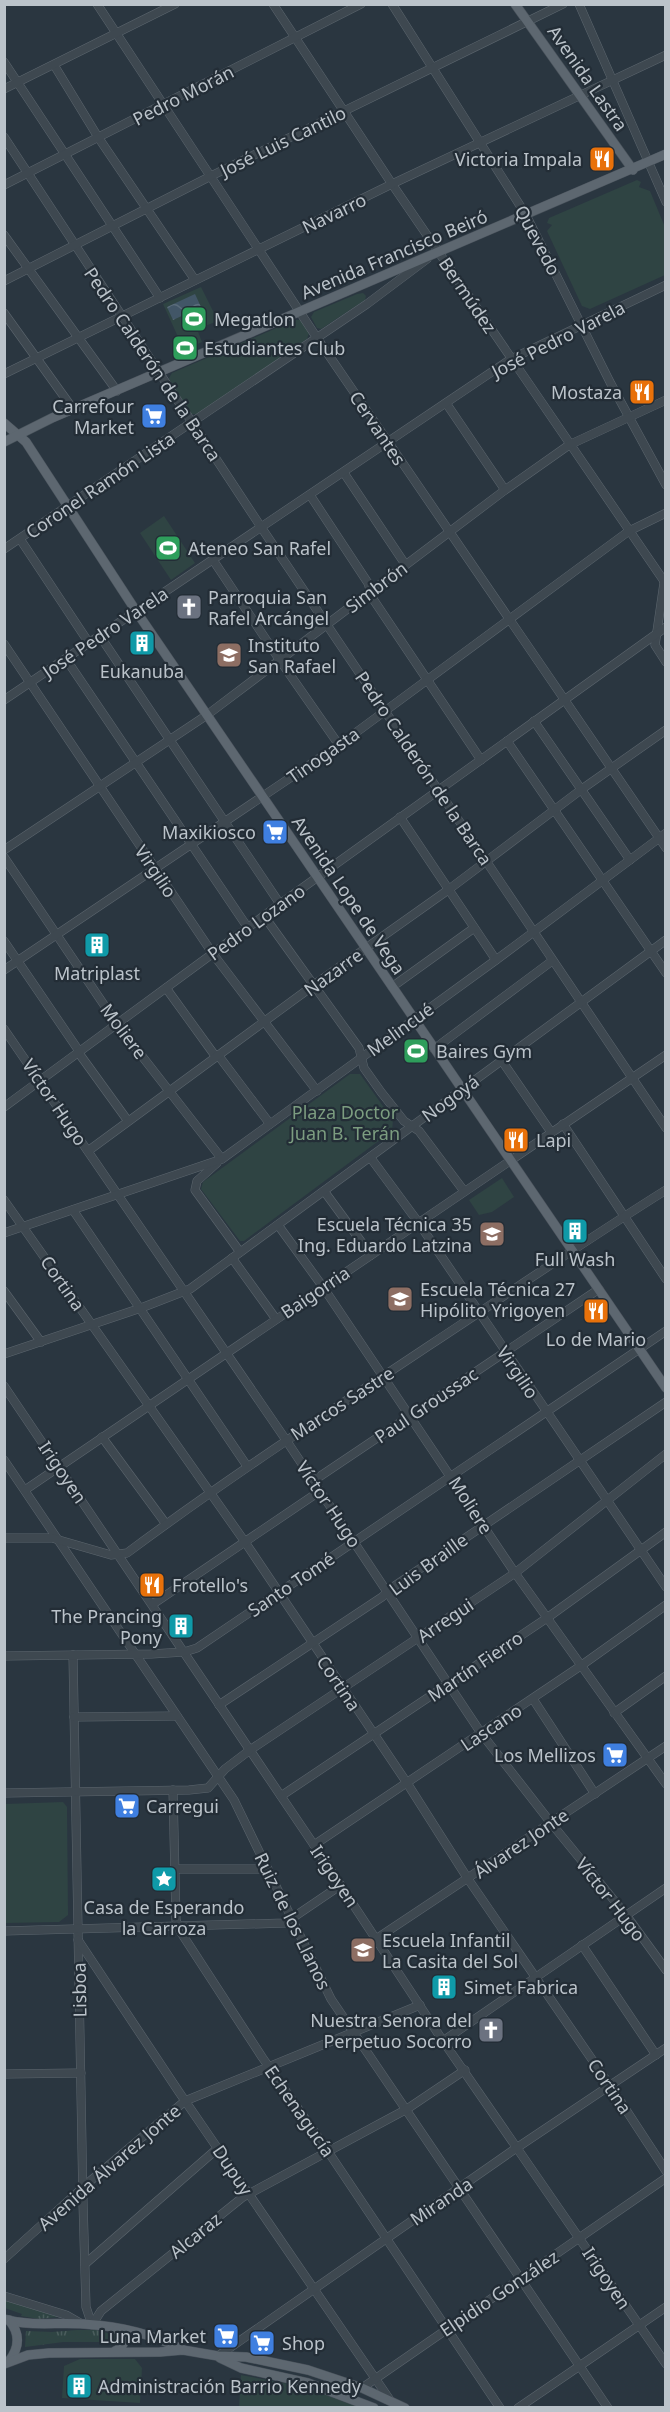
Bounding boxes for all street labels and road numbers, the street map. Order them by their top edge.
street label: Avenida Lastra [543,20,633,136]
street label: Pedro Morán [128,59,238,131]
street label: José Luis Cantilo [214,100,350,183]
street label: Navarro [298,187,370,239]
street label: Quevedo [510,201,566,279]
street label: Avenida Francisco Beiró [297,204,491,304]
street label: Bermúdez [434,252,502,338]
street label: Pedro Calderón de la Barca [79,262,227,466]
street label: José Pedro Varela [485,295,629,384]
street label: Cervantes [344,386,412,470]
street label: Coronel Ramón Lista [21,426,179,544]
street label: Simbrón [340,556,412,618]
street label: José Pedro Varela [36,581,172,684]
street label: Pedro Calderón de la Barca [350,666,498,870]
street label: Tinogasta [282,721,364,789]
street label: Avenida Lope de Vega [287,811,411,979]
street label: Virgilio [130,840,182,902]
street label: Pedro Lozano [202,878,310,966]
street label: Nazarre [299,943,367,1001]
street label: Melincué [362,997,438,1061]
street label: Moliere [95,998,153,1064]
street label: Víctor Hugo [17,1054,93,1150]
street label: Nogoyá [416,1069,484,1127]
street label: Cortina [35,1251,91,1315]
street label: Baigorria [276,1260,354,1324]
street label: Virgilio [492,1341,544,1403]
street label: Marcos Sastre [286,1361,398,1445]
street label: Paul Groussac [370,1361,483,1448]
street label: Irigoyen [33,1436,93,1508]
street label: Víctor Hugo [291,1456,367,1552]
street label: Moliere [444,1472,498,1538]
street label: Luis Braille [384,1527,472,1601]
street label: Santo Tomé [243,1546,339,1622]
street label: Arregui [412,1592,478,1648]
street label: Martín Fierro [423,1625,527,1707]
street label: Cortina [312,1651,366,1715]
street label: Lascano [456,1698,526,1756]
street label: Álvarez Jonte [469,1803,573,1883]
street label: Irigoyen [305,1840,365,1912]
street label: Ruiz de los Llanos [249,1848,337,1994]
street label: Víctor Hugo [571,1852,651,1946]
street label: Lisboa [67,1962,91,2018]
street label: Cortina [583,2054,637,2118]
street label: Echenagucía [260,2060,340,2162]
street label: Avenida Álvarez Jonte [33,2098,185,2236]
street label: Dupuy [207,2140,259,2200]
street label: Miranda [405,2171,477,2231]
street label: Alcaraz [164,2207,226,2263]
street label: Irigoyen [577,2242,637,2314]
street label: Elpidio González [435,2244,563,2342]

